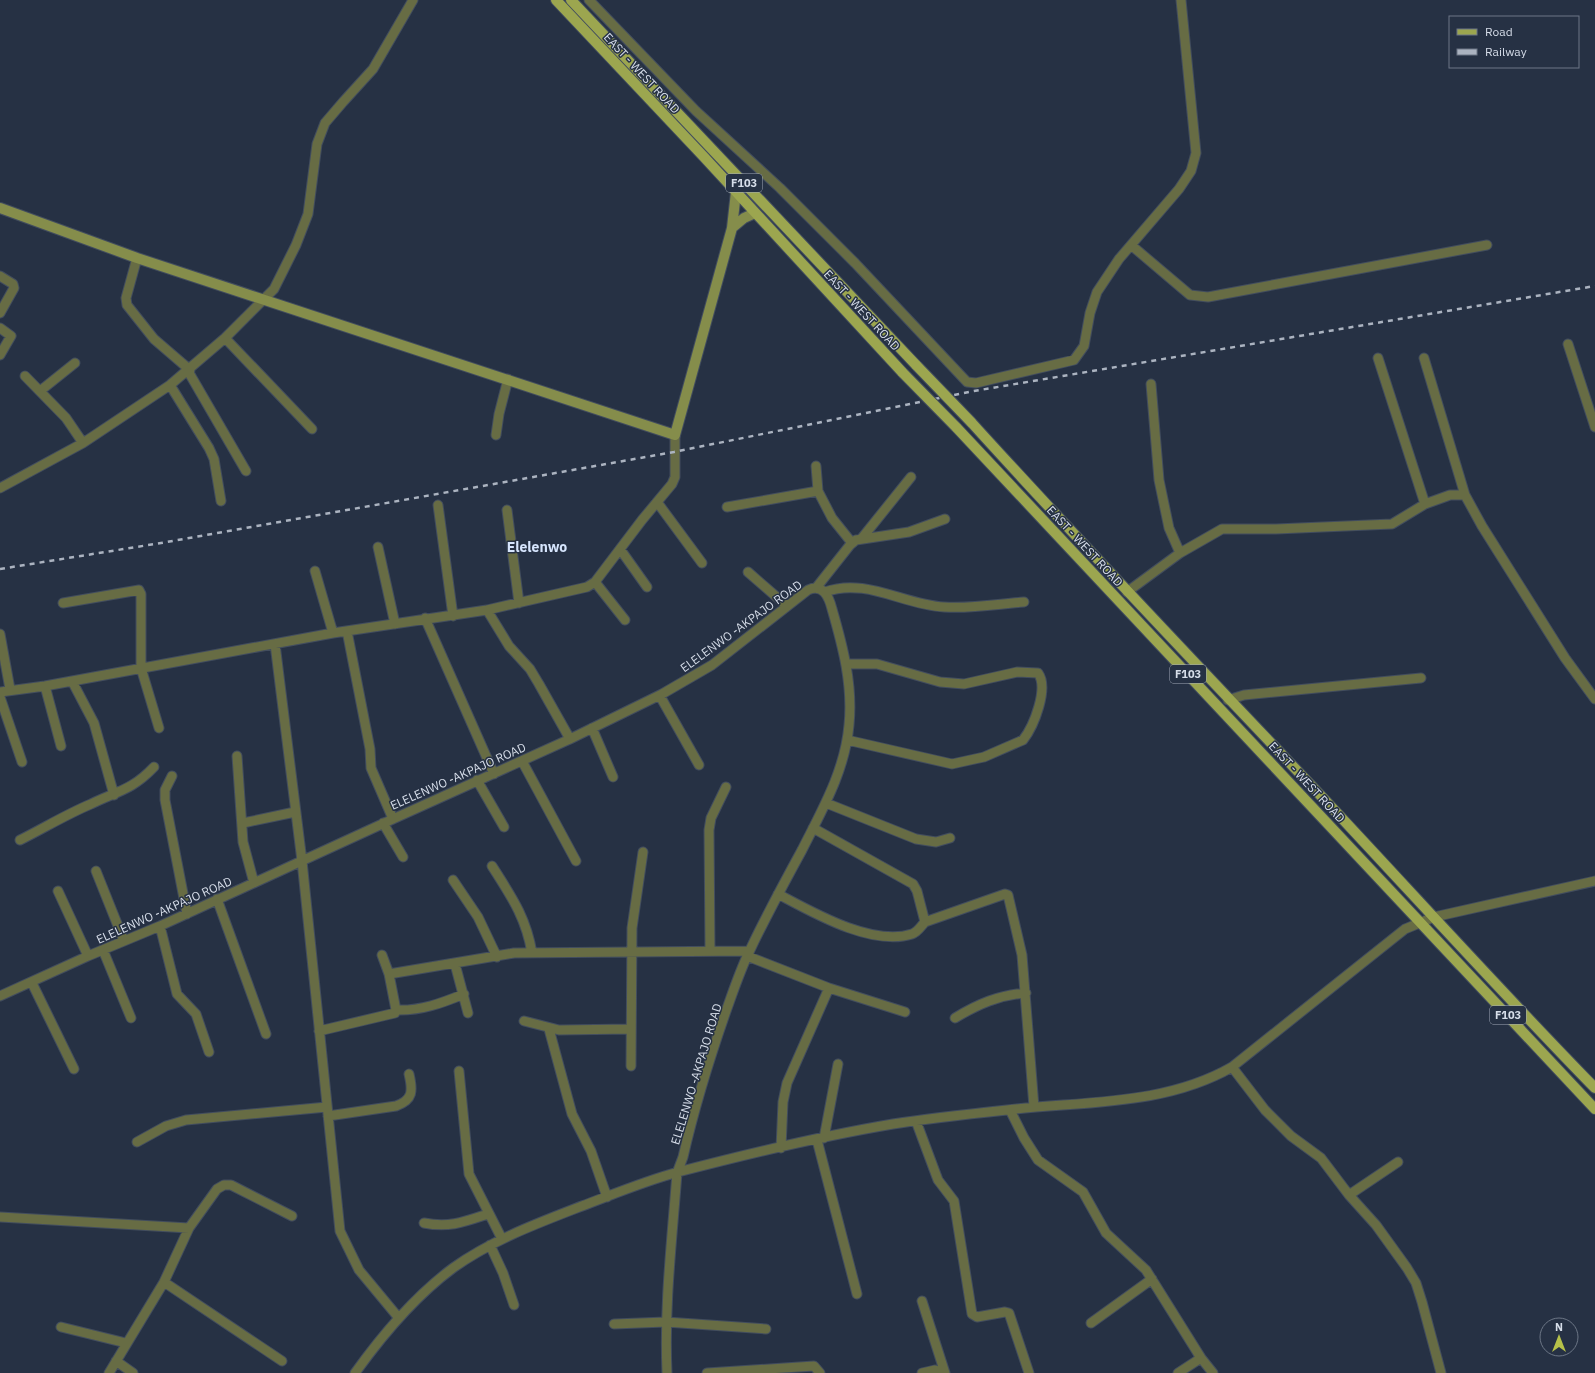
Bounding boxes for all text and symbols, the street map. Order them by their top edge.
legend [1449,16,1579,68]
text: Road [1485,24,1513,39]
street label: EAST - WEST ROAD [601,30,683,116]
text: Railway [1485,44,1527,59]
road number: F103 [726,174,762,192]
street label: EAST - WEST ROAD [821,267,903,353]
street label: EAST - WEST ROAD [1044,503,1126,589]
district label: Elelenwo [507,538,567,556]
street label: ELELENWO -AKPAJO ROAD [677,577,805,675]
road number: F103 [1170,665,1206,683]
street label: ELELENWO -AKPAJO ROAD [388,739,528,813]
street label: EAST - WEST ROAD [1266,739,1348,825]
street label: ELELENWO -AKPAJO ROAD [94,873,234,947]
street label: ELELENWO -AKPAJO ROAD [667,1002,725,1146]
road number: F103 [1490,1006,1526,1024]
north arrow [1539,1317,1579,1357]
text: N [1555,1320,1563,1334]

